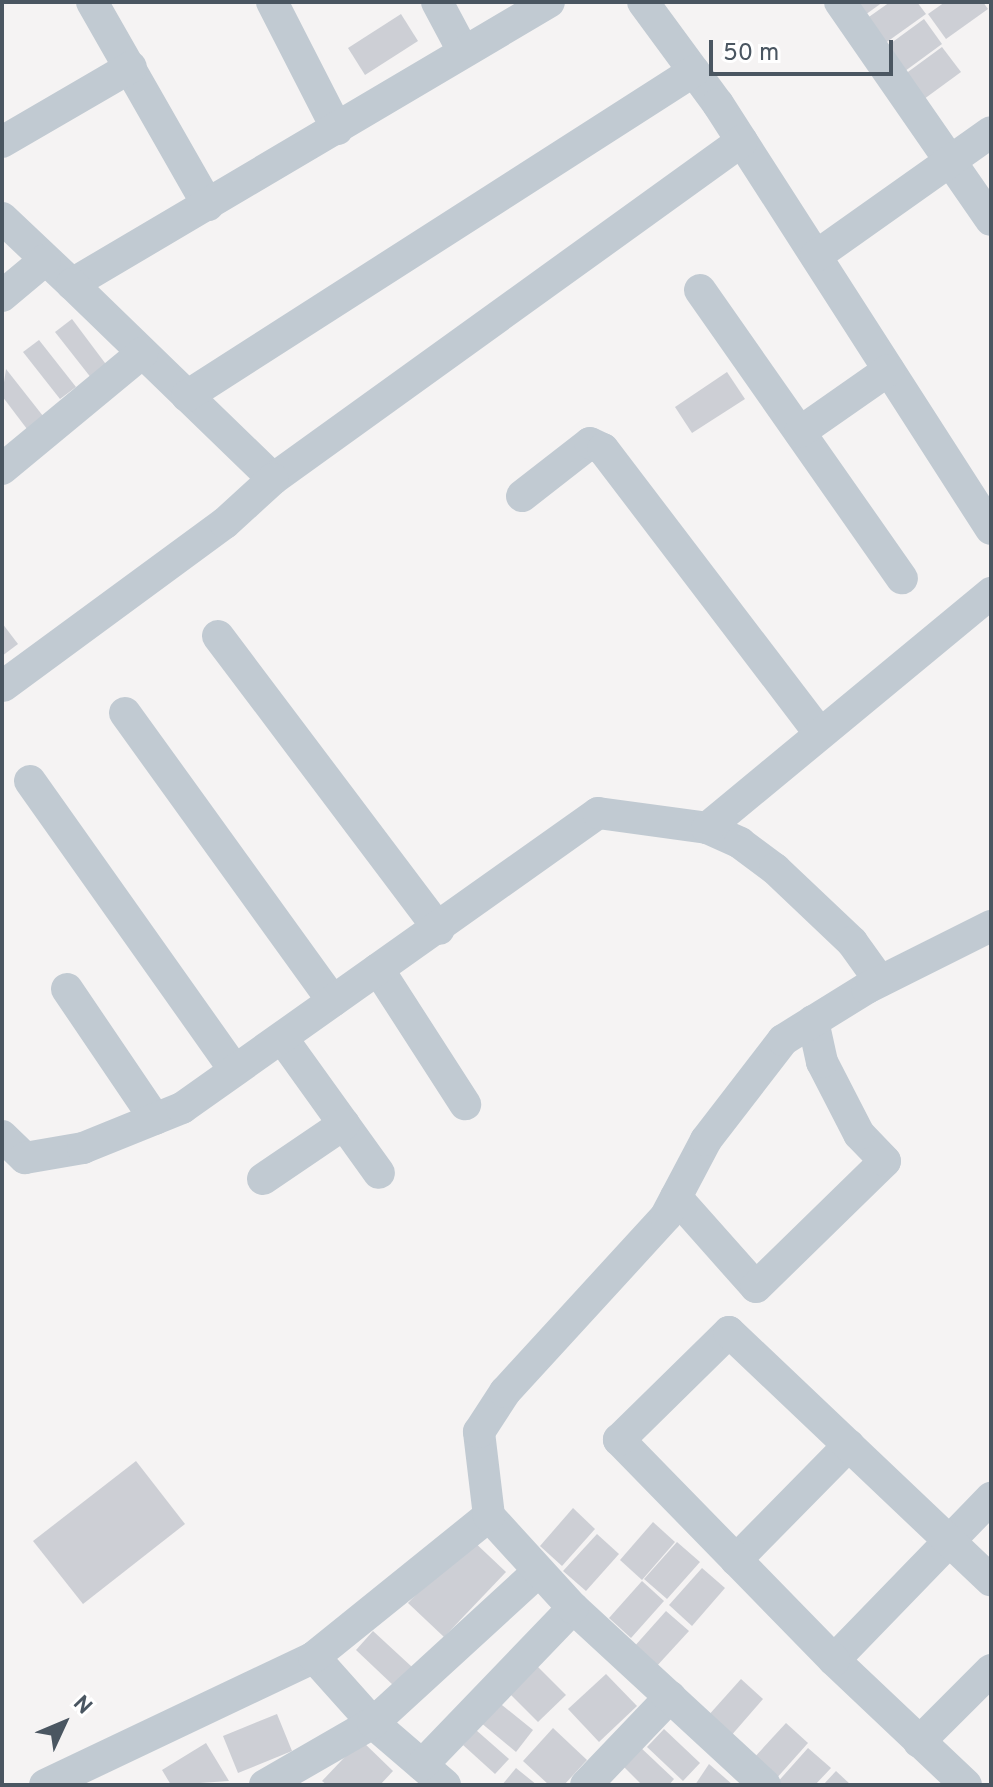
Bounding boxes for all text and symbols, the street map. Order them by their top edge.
scale bar [713,24,897,74]
text: 50 m [723,39,779,69]
north arrow [24,1683,104,1763]
text: N [66,1691,97,1721]

